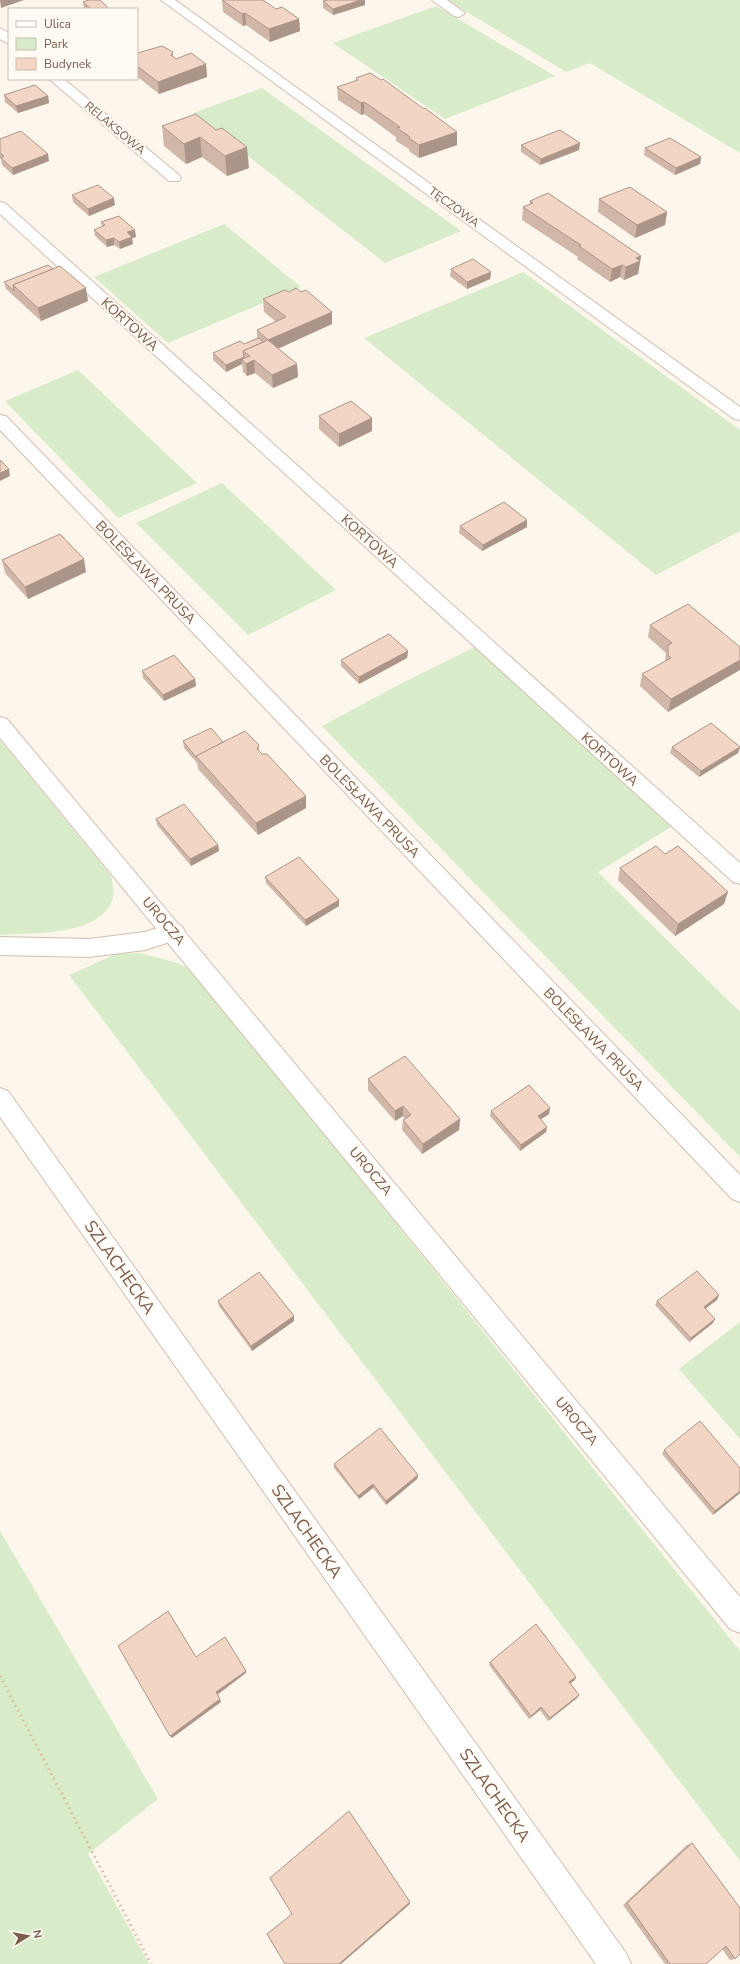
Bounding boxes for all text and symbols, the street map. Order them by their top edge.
legend [8,8,138,80]
text: Ulica [44,16,71,32]
text: Park [44,36,69,52]
text: Budynek [44,56,92,72]
street label: RELAKSOWA [81,98,149,158]
street label: TĘCZOWA [425,183,483,231]
street label: KORTOWA [97,293,163,355]
street label: KORTOWA [337,510,403,572]
street label: BOLESŁAWA PRUSA [91,517,200,628]
street label: KORTOWA [577,728,643,790]
street label: BOLESŁAWA PRUSA [315,751,424,862]
street label: UROCZA [138,893,189,950]
street label: BOLESŁAWA PRUSA [539,984,648,1095]
street label: UROCZA [345,1143,396,1200]
street label: SZLACHECKA [79,1216,161,1319]
street label: UROCZA [551,1393,602,1450]
street label: SZLACHECKA [266,1480,348,1583]
street label: SZLACHECKA [454,1744,536,1847]
north arrow [8,1916,48,1956]
text: N [29,1929,45,1940]

